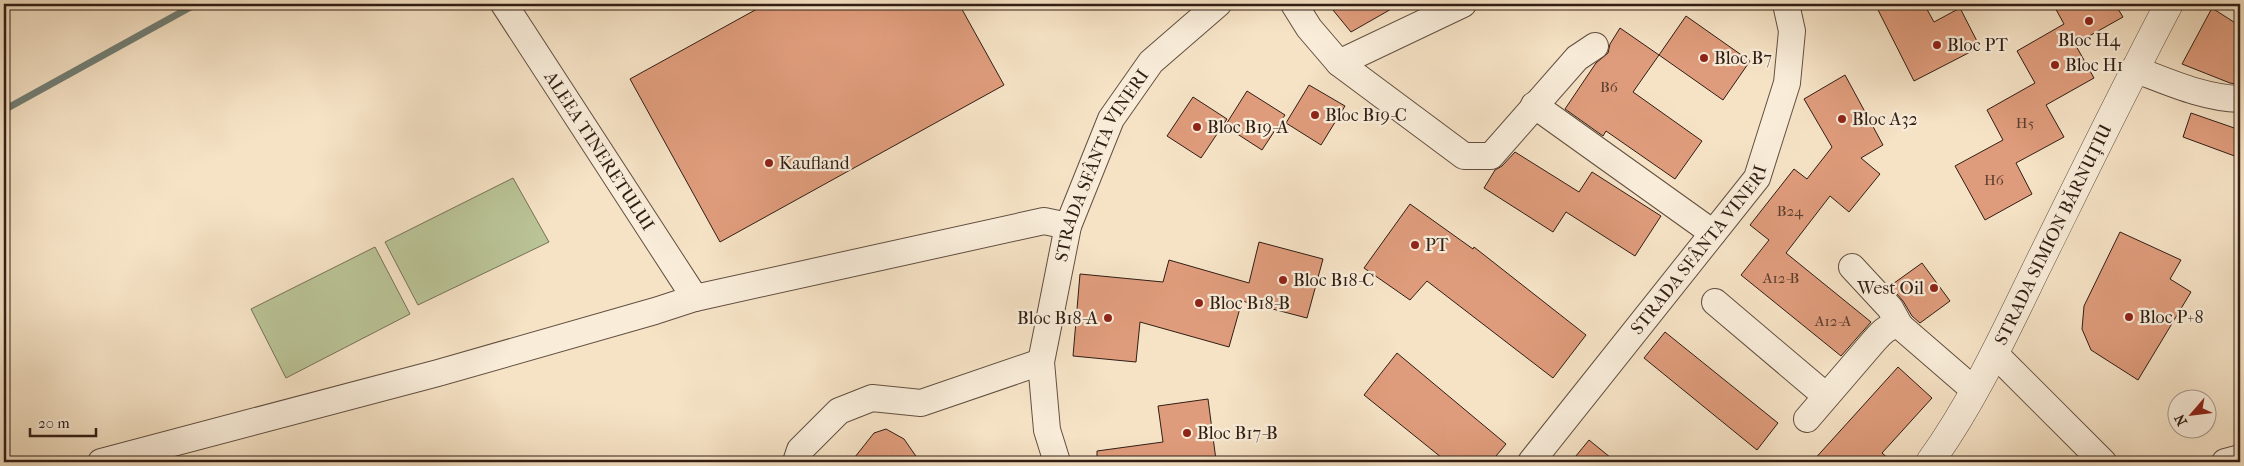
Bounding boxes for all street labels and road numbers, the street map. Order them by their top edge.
street label: STRADA SFÂNTA VINERI [1051,66,1153,264]
street label: ALEEA TINERETULUI [539,67,658,235]
street label: STRADA SIMION BĂRNUȚIU [1991,121,2117,349]
street label: STRADA SFÂNTA VINERI [1627,163,1771,339]

